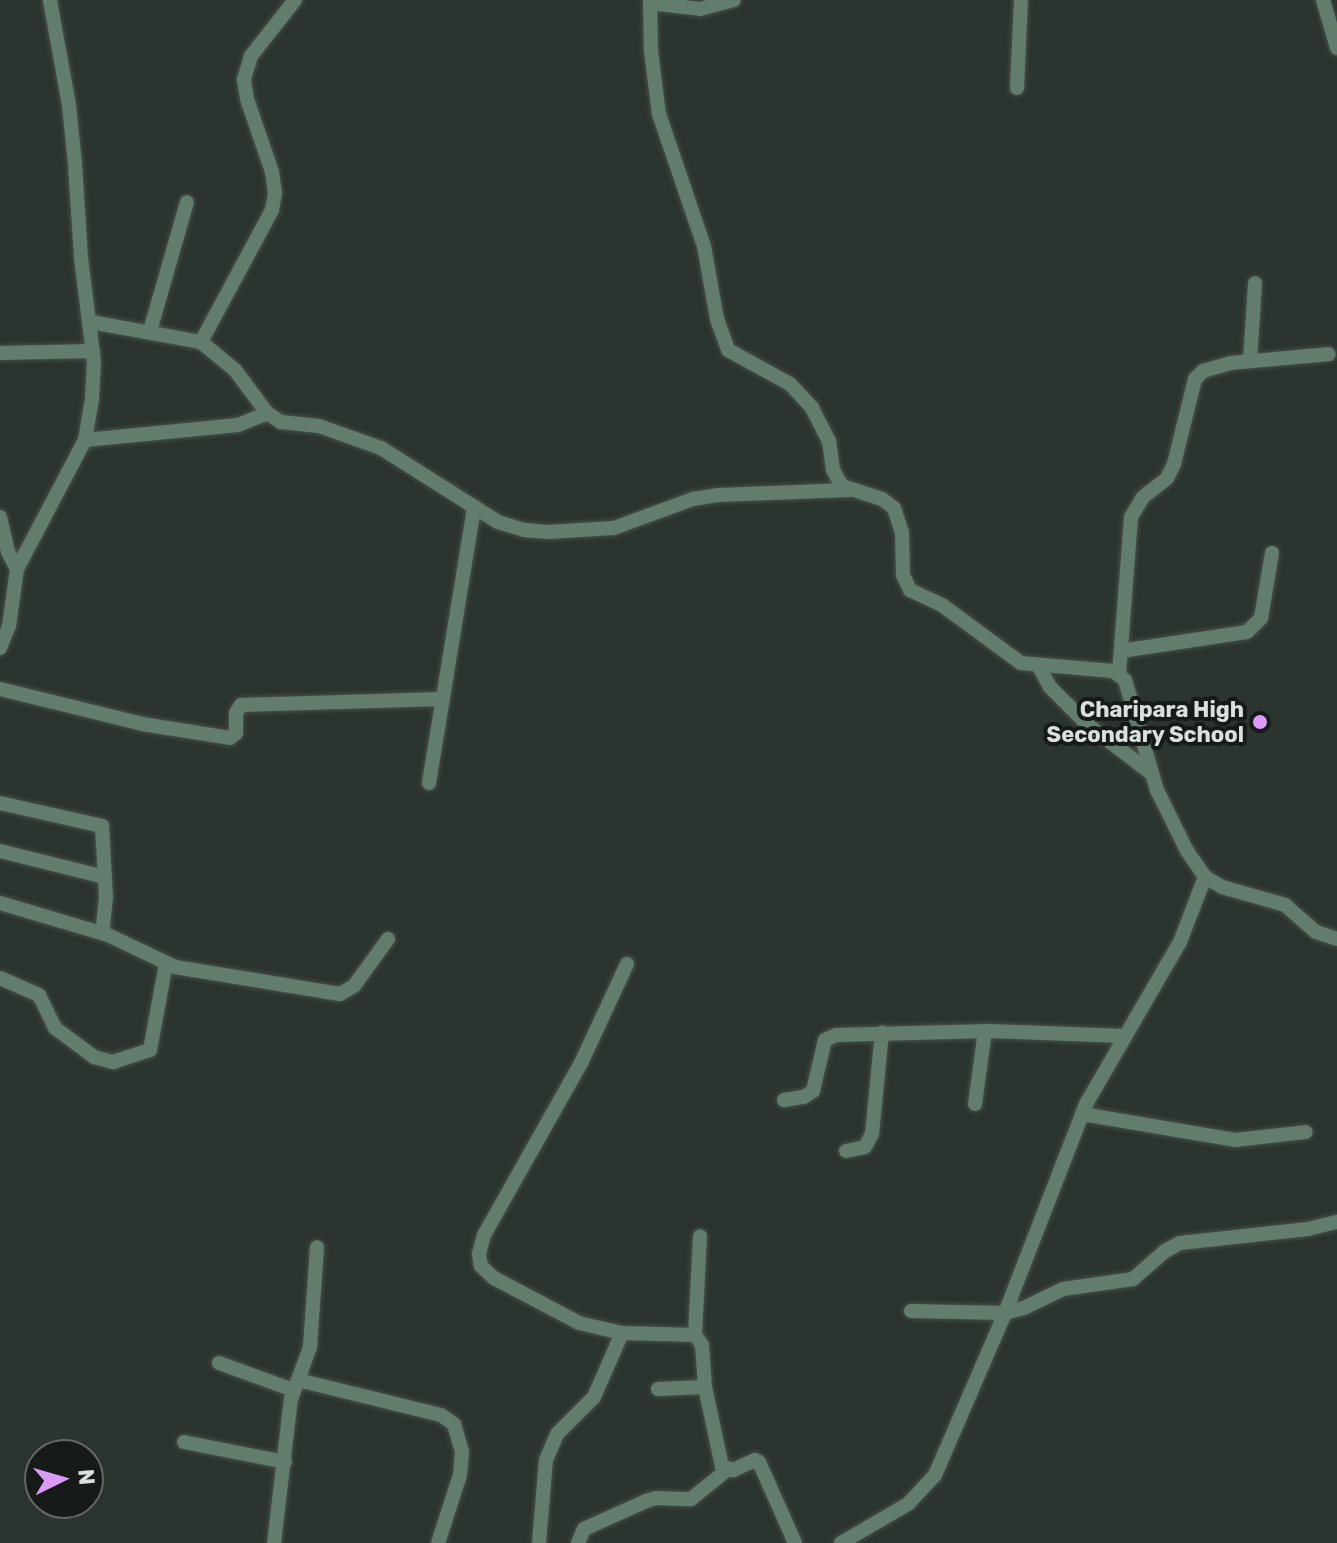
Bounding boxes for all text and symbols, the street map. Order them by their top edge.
place label: Charipara High Secondary School [1046,696,1244,748]
marker: Charipara High Secondary School [1251,713,1269,731]
north arrow [24,1439,104,1519]
text: N [72,1468,101,1486]

